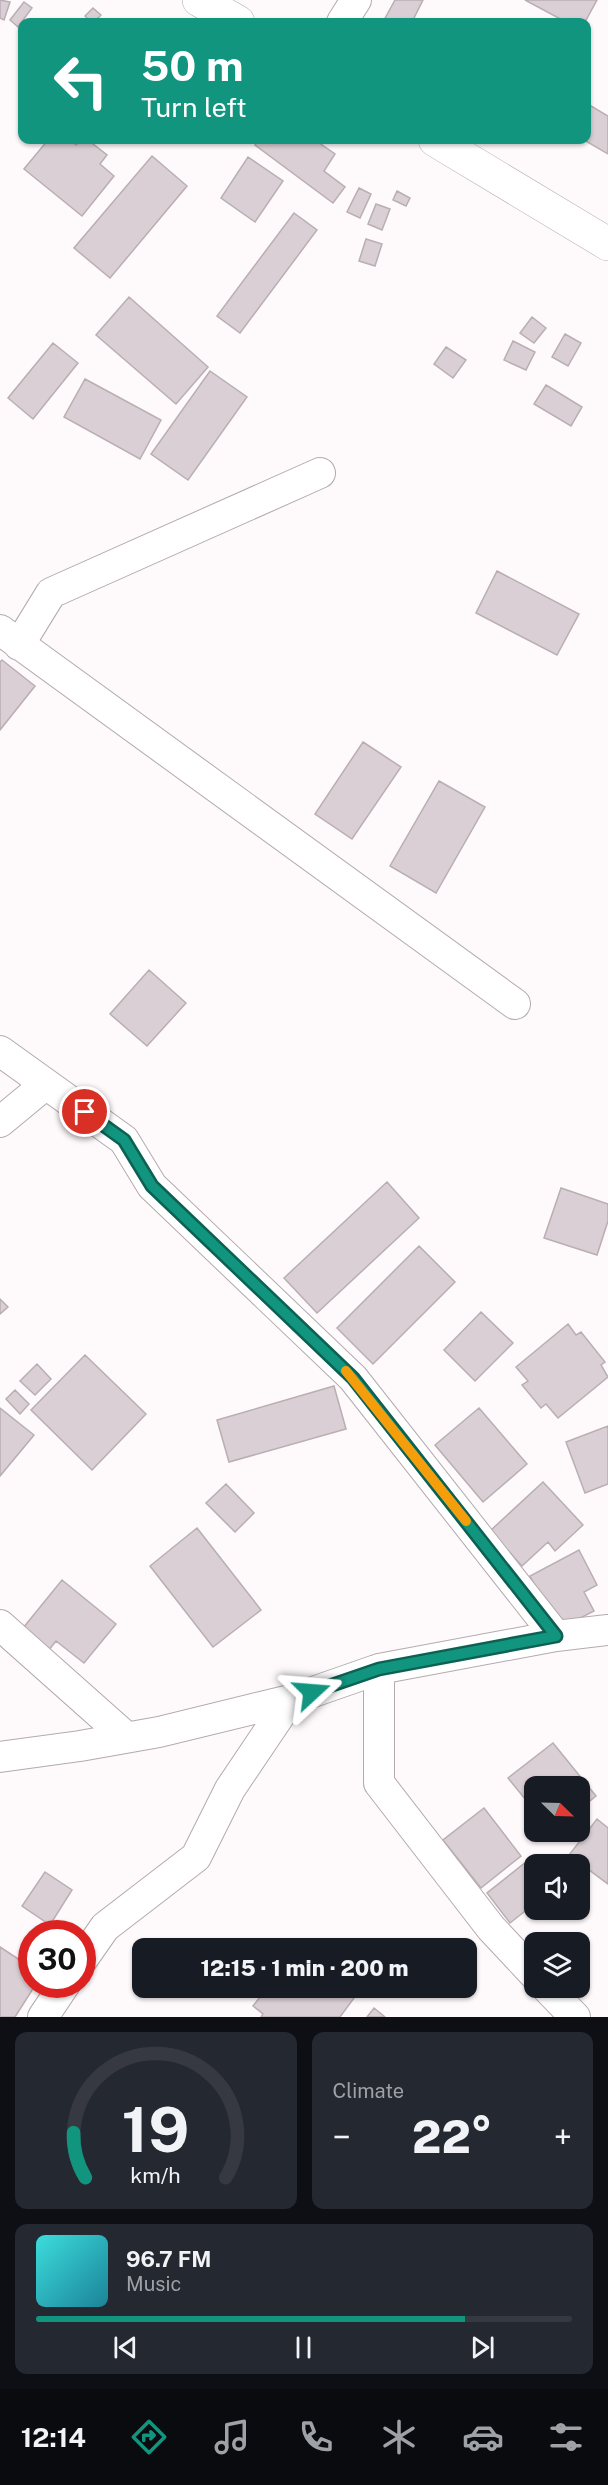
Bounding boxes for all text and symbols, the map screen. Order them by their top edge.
text: 50 m [141,41,244,90]
icon: left [42,42,120,120]
text: Turn left [141,91,247,123]
pin [59,1086,110,1137]
icon: arrive [68,1095,101,1128]
position arrow [280,1660,344,1724]
north arrow [524,1776,590,1842]
map controls [524,1776,590,1998]
button: sound [524,1854,590,1920]
speed limit sign: 30 [18,1920,96,1998]
button: layers [524,1932,590,1998]
text: 12:15 · 1 min · 200 m [200,1955,409,1981]
text: Climate [333,2079,404,2103]
text: 19 [122,2093,190,2166]
text: 22° [412,2110,492,2163]
text: − [333,2118,351,2156]
text: + [554,2118,572,2156]
text: km/h [131,2163,181,2188]
text: 96.7 FM [126,2246,212,2272]
text: Music [126,2272,181,2296]
icon: previous [109,2331,142,2364]
icon: pause [287,2331,320,2364]
icon: next [466,2331,499,2364]
icon: directions [128,2416,170,2458]
icon: music [211,2416,253,2458]
icon: phone [295,2416,337,2458]
icon: climate [378,2416,420,2458]
icon: car [462,2416,504,2458]
icon: filters [545,2416,587,2458]
text: 12:14 [21,2421,86,2453]

